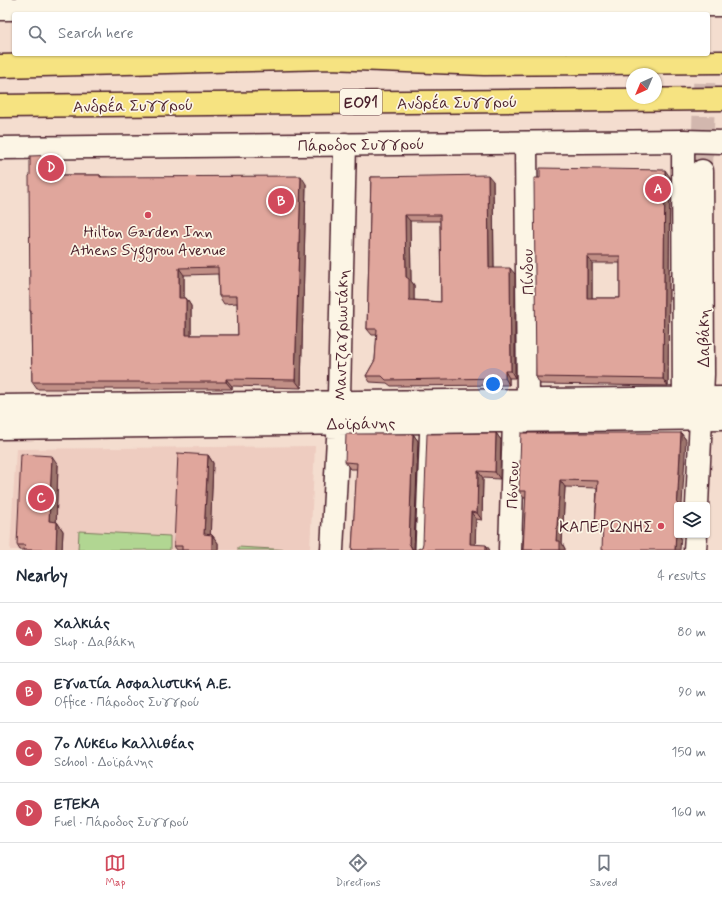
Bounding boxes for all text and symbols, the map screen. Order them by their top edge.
search box [12,12,710,56]
icon: search [26,23,48,45]
text: Search here [58,24,134,44]
north arrow [626,68,662,104]
road number: ΕΟ91 [340,89,382,115]
street label: Ανδρέα Συγγρού [397,91,517,115]
street label: Ανδρέα Συγγρού [73,94,193,118]
street label: Πάροδος Συγγρού [297,134,425,157]
pin: D [38,153,64,183]
pin: A [645,174,671,204]
pin: B [268,186,294,216]
marker: Hilton Garden Inn Athens Syggrou Avenue [143,210,153,220]
place label: Hilton Garden Inn Athens Syggrou Avenue [70,222,226,262]
street label: Πίνδου [518,249,539,295]
street label: Μαντζαγριωτάκη [331,269,354,401]
street label: Δαβάκη [694,309,715,367]
your location [483,374,503,394]
street label: Δοϊράνης [326,413,396,436]
street label: Πόντου [502,461,525,509]
pin: C [28,483,54,513]
map controls [674,502,710,538]
button: layers [674,502,710,538]
place label: ΚΑΠΕΡΩΝΗΣ [559,517,653,538]
marker: ΚΑΠΕΡΩΝΗΣ [656,521,666,531]
text: Nearby [16,565,68,587]
text: 4 results [657,568,706,585]
text: Χαλκιάς [54,614,110,634]
text: A [25,624,33,641]
text: 80 m [677,624,706,641]
text: Shop · Δαβάκη [54,634,135,651]
text: Εγνατία Ασφαλιστική Α.Ε. [54,674,231,694]
text: B [25,684,33,701]
text: 90 m [678,684,706,701]
text: Office · Πάροδος Συγγρού [54,694,200,711]
text: 7ο Λύκειο Καλλιθέας [54,734,194,754]
text: C [24,744,34,761]
text: 150 m [672,744,706,761]
text: School · Δοϊράνης [54,754,154,771]
text: ΕΤΕΚΑ [54,794,100,814]
text: D [25,804,33,821]
text: 160 m [671,804,706,821]
text: Fuel · Πάροδος Συγγρού [54,814,189,831]
tab: Map [104,852,126,890]
tab: Directions [335,852,381,890]
tab: Saved [590,852,617,890]

